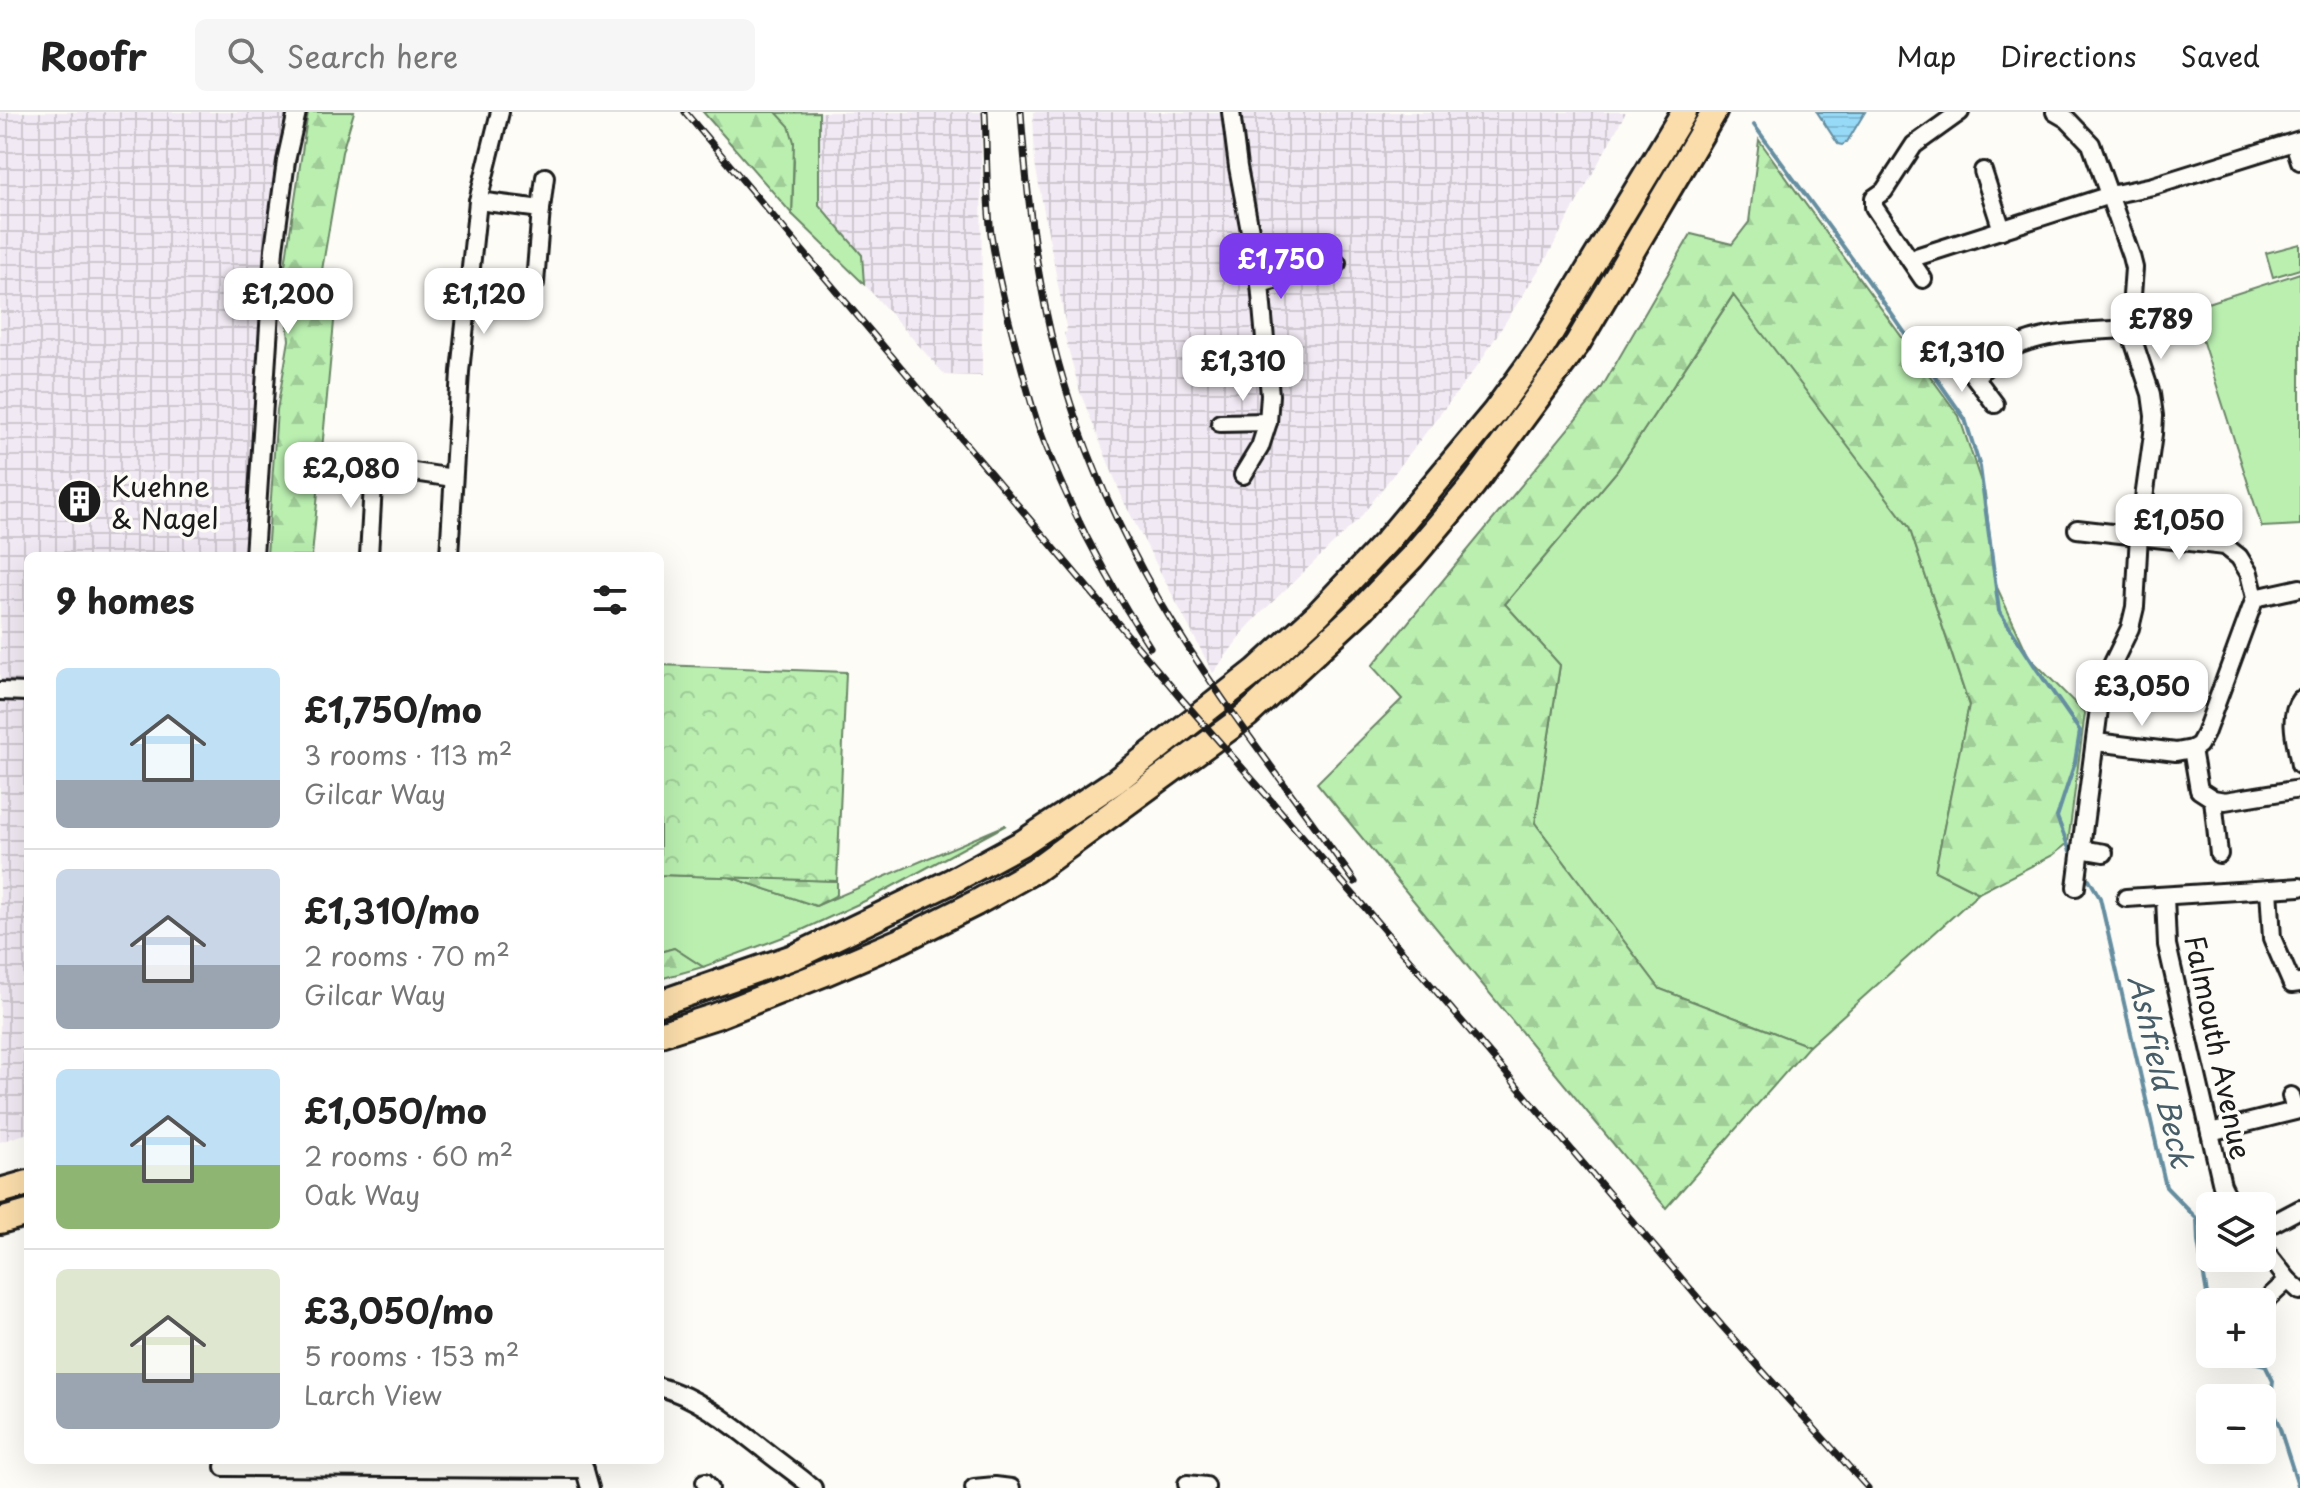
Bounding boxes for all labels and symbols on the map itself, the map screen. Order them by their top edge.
pin: £1,750 [1216,233,1346,301]
pin: £1,200 [223,268,353,336]
pin: £1,120 [419,268,549,336]
pin: £789 [2114,293,2208,361]
pin: £1,310 [1897,326,2027,394]
pin: £1,310 [1178,335,1308,403]
pin: £2,080 [286,442,416,510]
place label: Kuehne & Nagel [111,464,219,539]
building icon: Kuehne & Nagel [56,477,104,525]
pin: £1,050 [2114,494,2244,562]
pin: £3,050 [2077,660,2207,728]
street label: Falmouth Avenue [2174,931,2264,1163]
water label: Ashfield Beck [2118,970,2206,1174]

